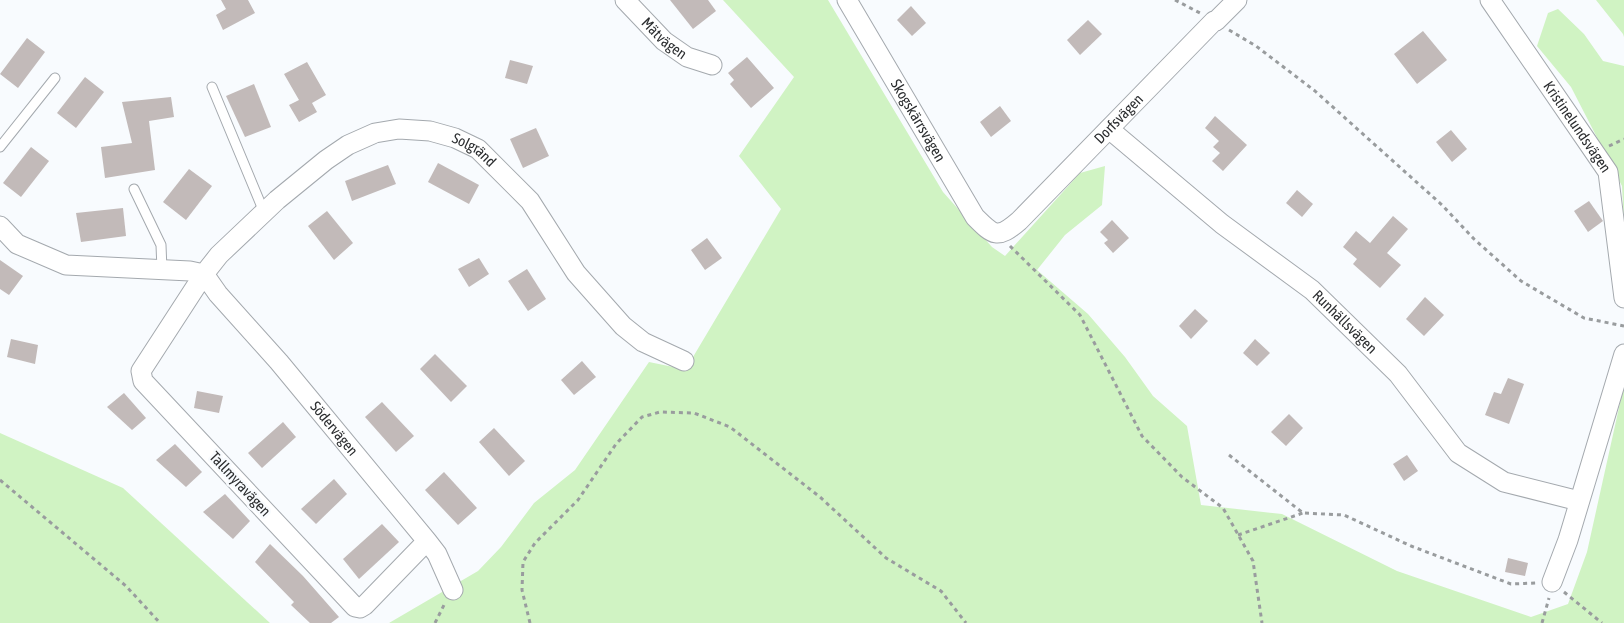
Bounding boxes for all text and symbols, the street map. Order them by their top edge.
street label: Mätvägen [638,14,690,62]
street label: Skogskärrsvägen [888,76,949,164]
street label: Kristinelundsvägen [1540,78,1615,175]
street label: Dorfsvägen [1090,90,1146,147]
street label: Solgränd [450,129,500,170]
street label: Runhällsvägen [1310,287,1381,357]
street label: Södervägen [307,398,362,459]
street label: Tallmyravägen [206,448,274,519]

